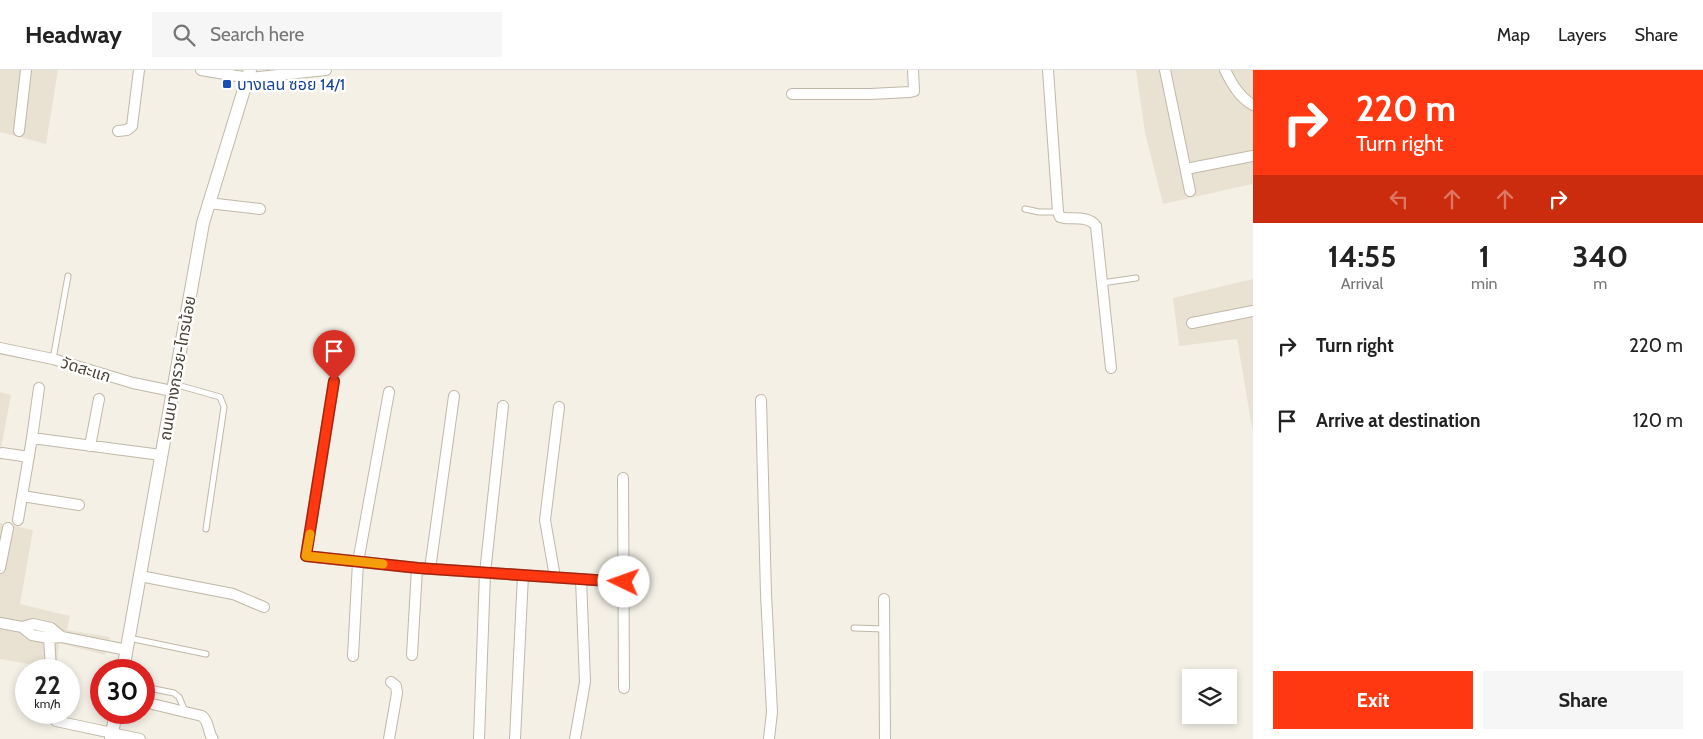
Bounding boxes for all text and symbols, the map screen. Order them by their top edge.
search box [152,12,502,57]
text: Headway [25,20,122,49]
icon: search [170,21,198,49]
text: Search here [210,23,304,46]
text: Map [1497,24,1530,46]
text: Layers [1558,24,1607,46]
text: Share [1635,24,1678,46]
place label: บางเลน ซอย 14/1 [237,75,345,94]
marker: บางเลน ซอย 14/1 [221,78,233,90]
text: 220 m [1356,87,1456,130]
icon: right [1273,90,1338,155]
text: Turn right [1356,130,1443,157]
icon: left [1385,185,1413,213]
icon: ahead [1438,185,1466,213]
icon: ahead [1491,185,1519,213]
icon: right [1544,185,1572,213]
text: 14:55 [1328,238,1396,275]
text: 1 [1479,238,1490,275]
text: 340 [1572,238,1628,275]
text: Arrival [1341,274,1383,293]
text: min [1471,274,1497,293]
text: m [1593,274,1607,293]
street label: ถนนบางกรวย-ไทรน้อย [155,294,200,442]
pin [313,330,355,381]
icon: right [1273,332,1301,360]
text: Turn right [1316,334,1394,357]
text: 220 m [1629,334,1683,357]
icon: arrive [320,337,348,365]
street label: วัดสะแก [59,353,113,386]
icon: arrive [1273,407,1301,435]
text: Arrive at destination [1316,409,1480,432]
text: 120 m [1633,409,1683,432]
position arrow [597,555,649,607]
speed limit sign: 30 [90,659,155,724]
map controls [1182,669,1237,724]
button: layers [1182,669,1237,724]
text: 22 [34,670,61,700]
button: Exit [1273,671,1473,729]
button: Share [1483,671,1683,729]
text: km/h [34,696,61,711]

